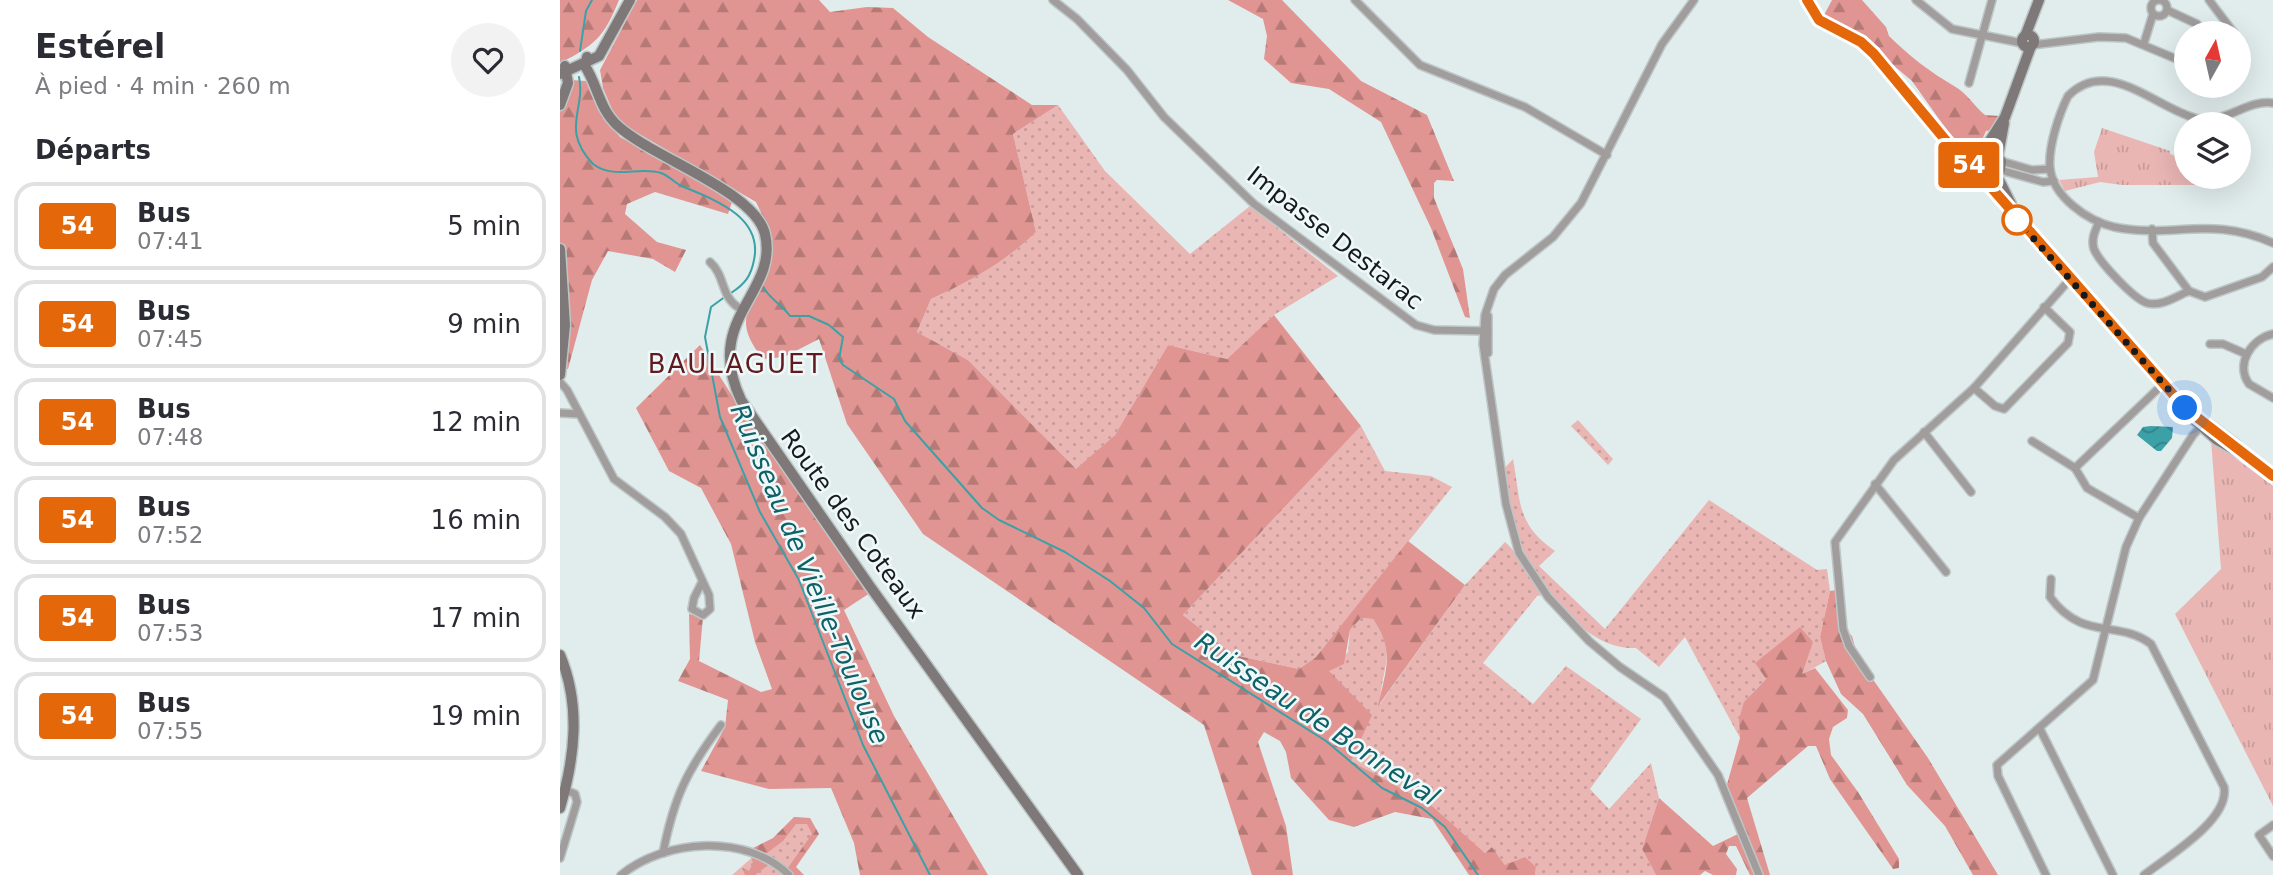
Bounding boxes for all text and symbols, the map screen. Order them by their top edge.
north arrow [2174,21,2250,98]
map controls [2174,21,2251,189]
button: heart [451,23,525,97]
text: Estérel [35,27,165,66]
text: À pied · 4 min · 260 m [35,73,291,99]
button: layers [2174,112,2251,189]
text: Départs [35,135,151,165]
line badge: 54 [1938,142,2000,188]
text: 54 [1952,151,1986,179]
street label: Impasse Destarac [1241,161,1429,315]
text: Bus [137,198,191,228]
unlabelled marker [2002,205,2032,235]
text: 5 min [447,211,521,241]
text: 54 [61,212,94,240]
text: 07:41 [137,228,203,254]
text: Bus [137,296,191,326]
text: 9 min [447,309,521,339]
text: 54 [61,310,94,338]
text: 07:45 [137,326,203,352]
district label: BAULAGUET [648,349,824,379]
your location [2167,390,2202,425]
text: Bus [137,394,191,424]
water label: Ruisseau de Vieille-Toulouse [725,399,895,749]
text: 12 min [431,407,521,437]
text: 54 [61,408,94,436]
text: 07:48 [137,424,203,450]
street label: Route des Coteaux [775,424,931,624]
text: Bus [137,492,191,522]
text: 16 min [431,505,521,535]
text: 54 [61,506,94,534]
text: 07:52 [137,522,203,548]
text: Bus [137,590,191,620]
text: 17 min [431,603,521,633]
text: 54 [61,604,94,632]
text: 07:53 [137,620,203,646]
water label: Ruisseau de Bonneval [1189,626,1445,812]
text: Bus [137,688,191,718]
text: 19 min [431,701,521,731]
text: 54 [61,702,94,730]
text: 07:55 [137,718,203,744]

